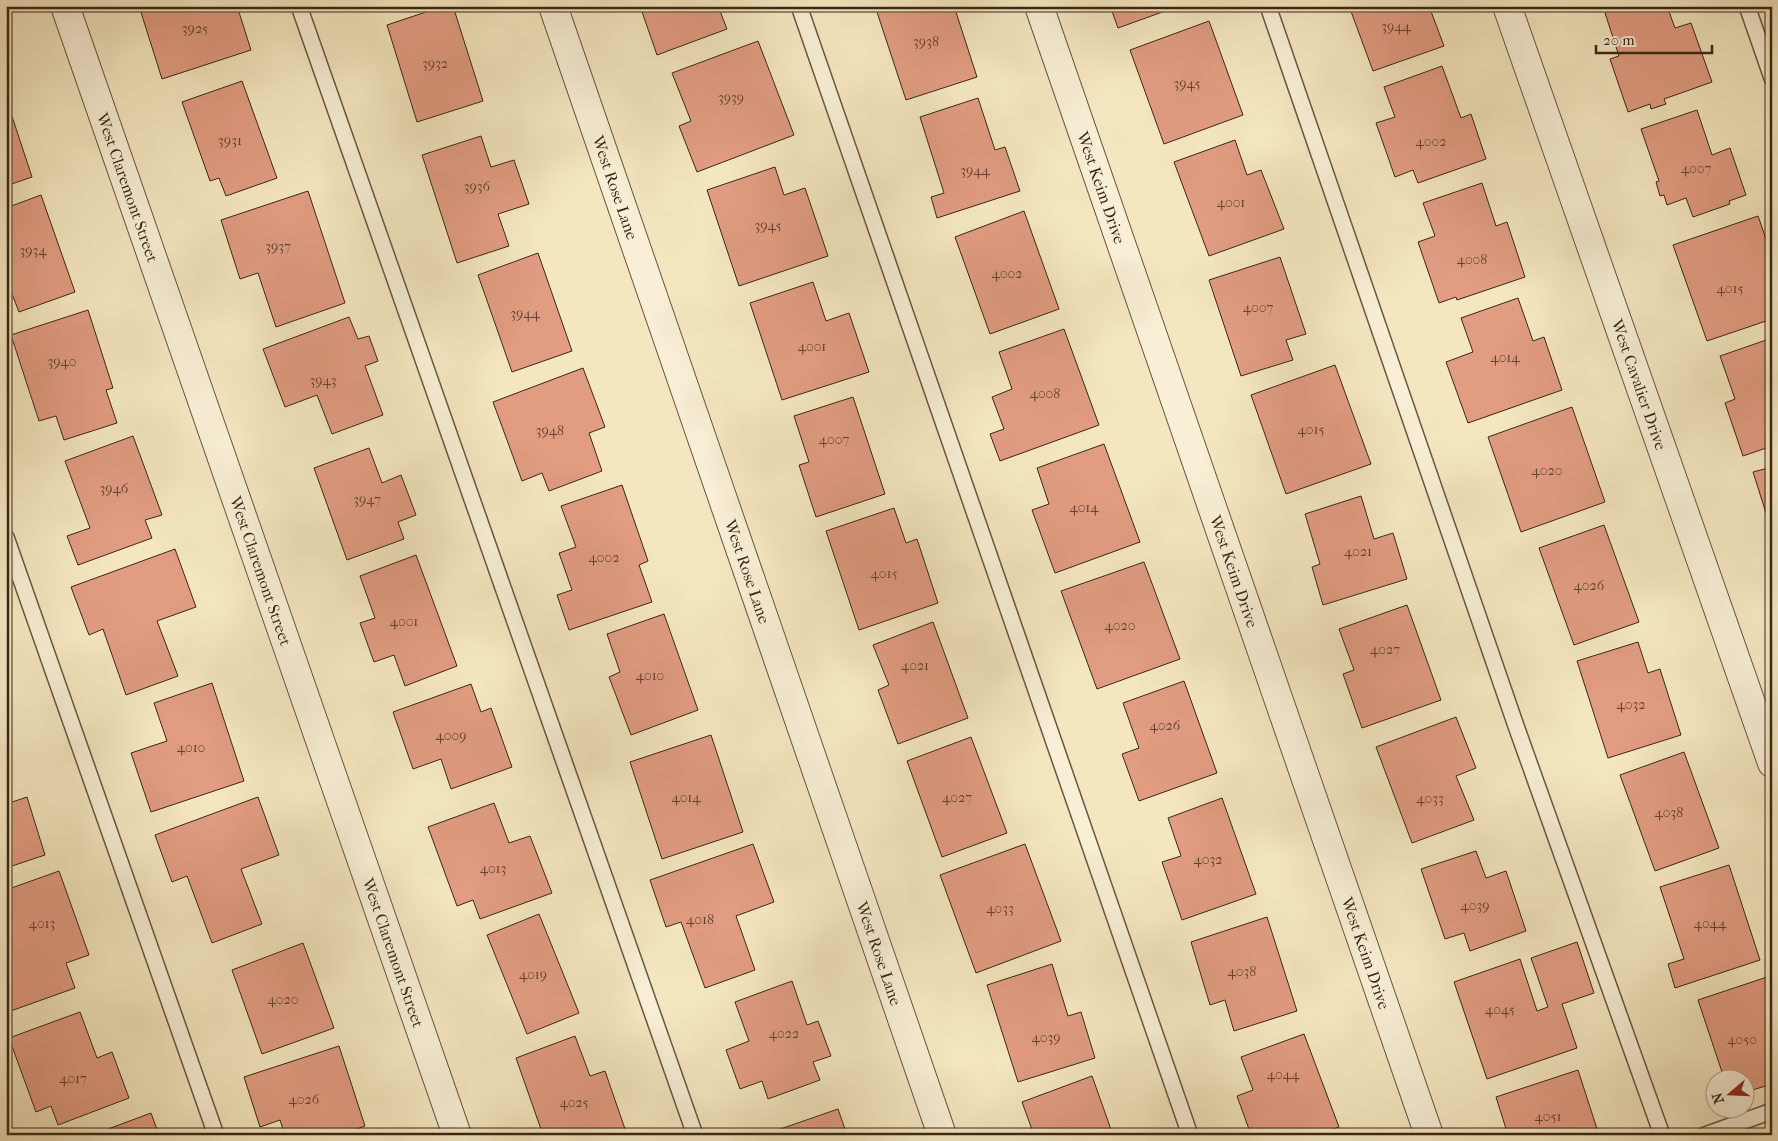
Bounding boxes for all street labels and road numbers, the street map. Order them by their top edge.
street label: West Claremont Street [92,109,162,265]
street label: West Keim Drive [1073,128,1129,246]
street label: West Rose Lane [588,132,642,242]
street label: West Cavalier Drive [1607,316,1671,453]
street label: West Claremont Street [226,493,295,649]
street label: West Keim Drive [1205,512,1262,630]
street label: West Rose Lane [720,516,774,626]
street label: West Claremont Street [358,875,428,1030]
street label: West Keim Drive [1337,894,1394,1012]
street label: West Rose Lane [852,898,906,1008]

